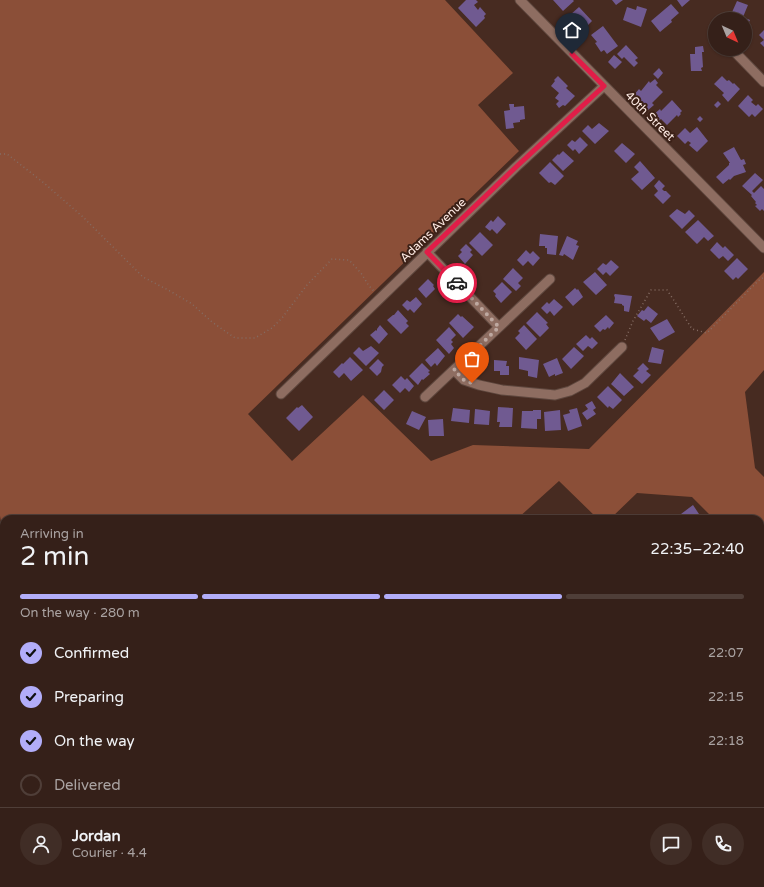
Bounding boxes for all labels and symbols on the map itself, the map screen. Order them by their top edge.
north arrow [708,12,752,56]
pin [555,13,589,54]
street label: 40th Street [622,88,678,144]
street label: Adams Avenue [397,195,469,265]
courier [437,263,477,303]
pin [455,342,489,383]

